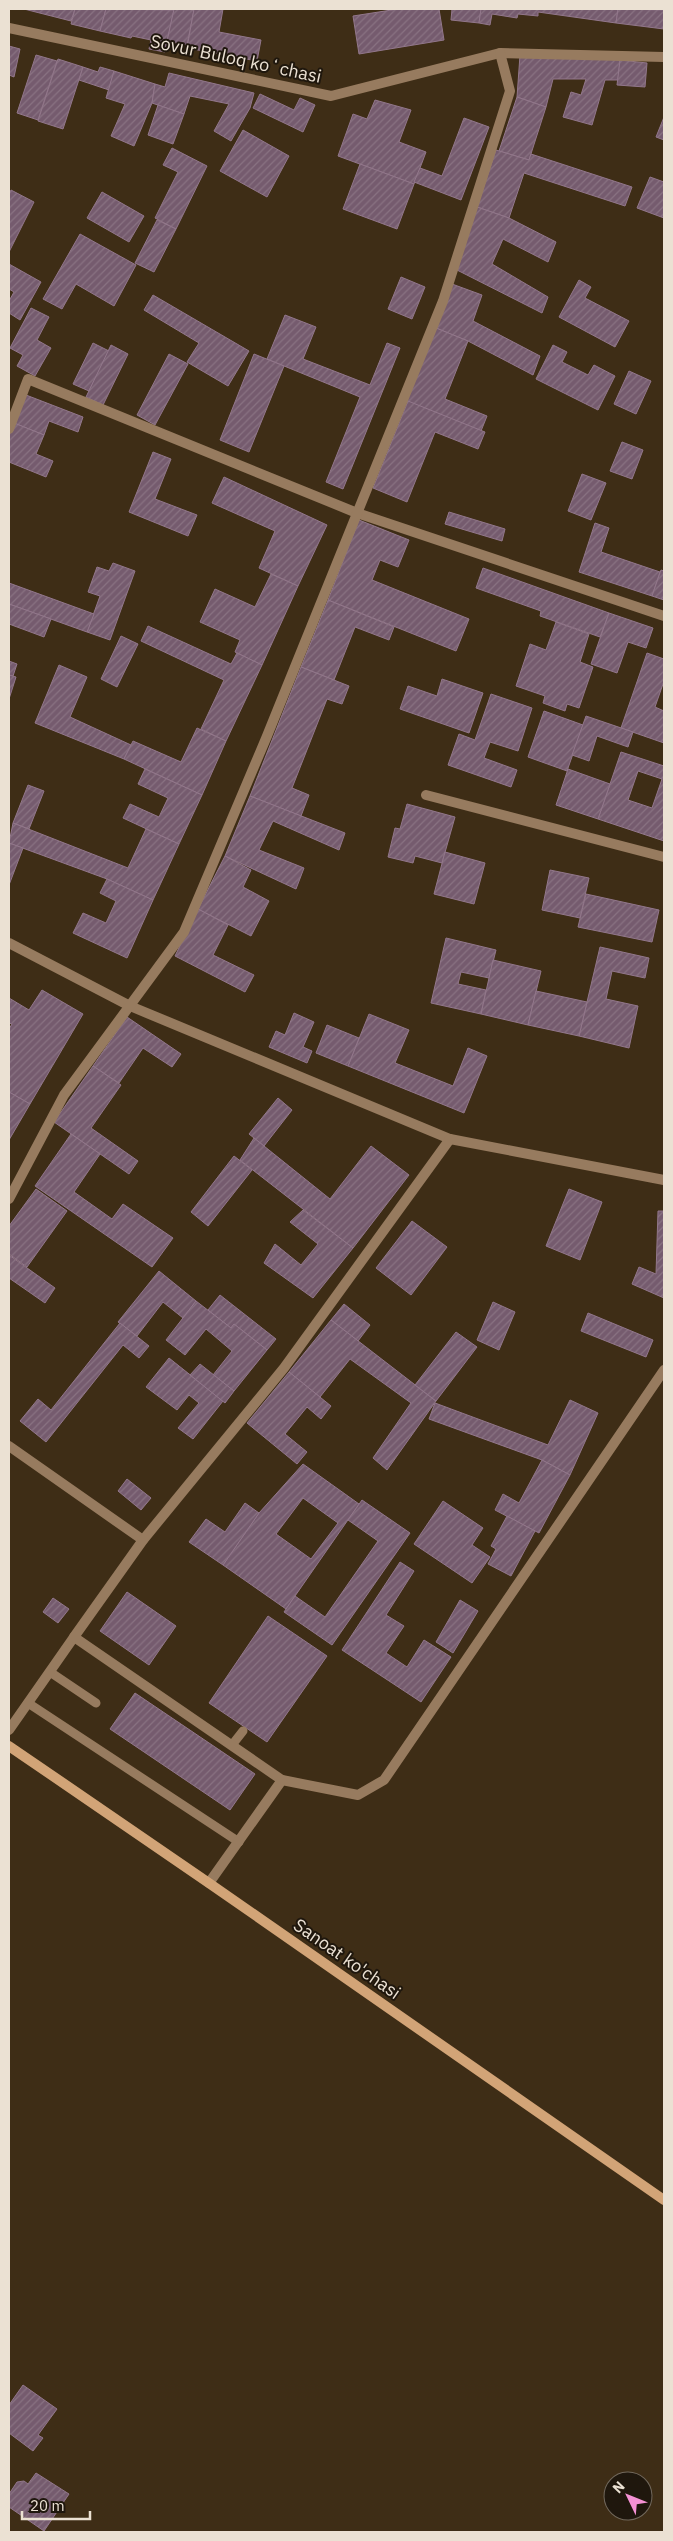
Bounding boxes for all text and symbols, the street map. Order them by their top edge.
street label: Sovur Buloq koʻchasi [149,29,324,88]
street label: Sanoat ko'chasi [289,1913,405,2004]
north arrow [603,2471,653,2521]
text: N [608,2477,629,2497]
scale bar [22,2488,90,2520]
text: 20 m [30,2496,65,2515]

